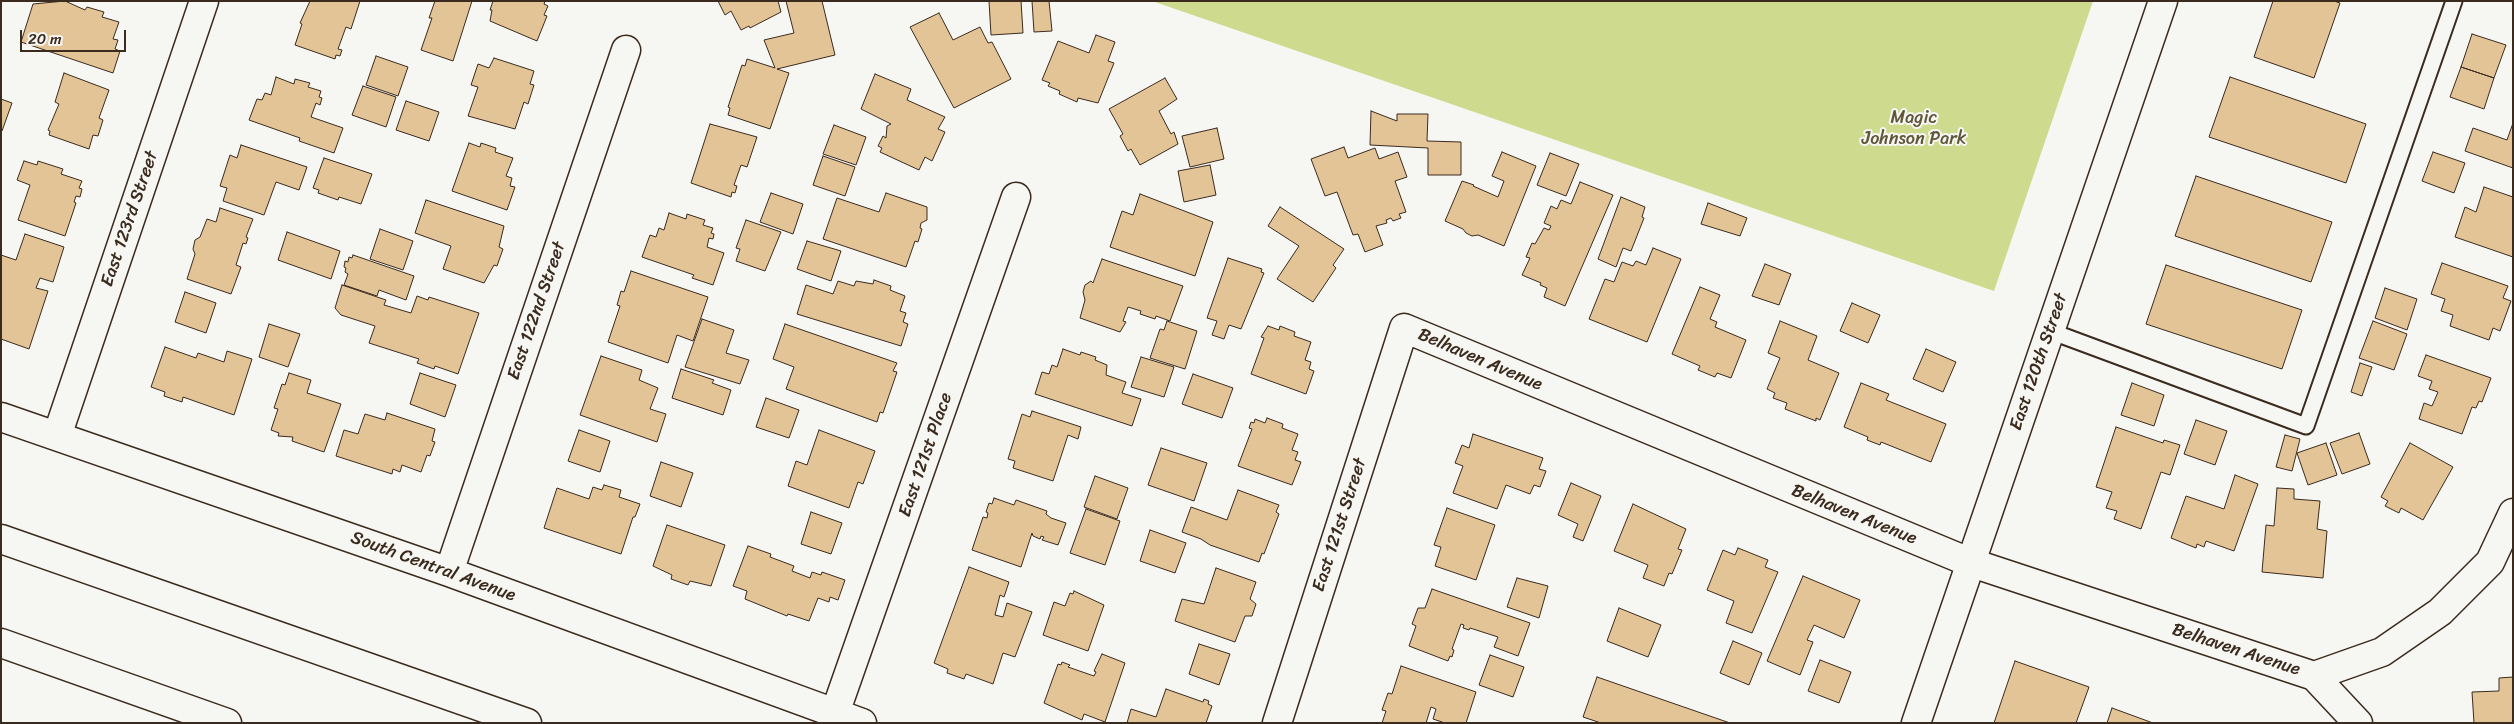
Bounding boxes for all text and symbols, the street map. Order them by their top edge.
scale bar [22,20,129,52]
text: 20 m [28,26,62,52]
park label: Magic Johnson Park [1862,107,1966,150]
street label: East 123rd Street [97,148,163,290]
street label: East 122nd Street [503,239,571,383]
street label: East 120th Street [2005,291,2073,433]
street label: Belhaven Avenue [1415,324,1545,396]
street label: East 121st Place [895,390,957,520]
street label: East 121st Street [1308,456,1372,594]
street label: Belhaven Avenue [1788,480,1920,550]
street label: South Central Avenue [348,527,518,607]
street label: Belhaven Avenue [2169,619,2303,681]

